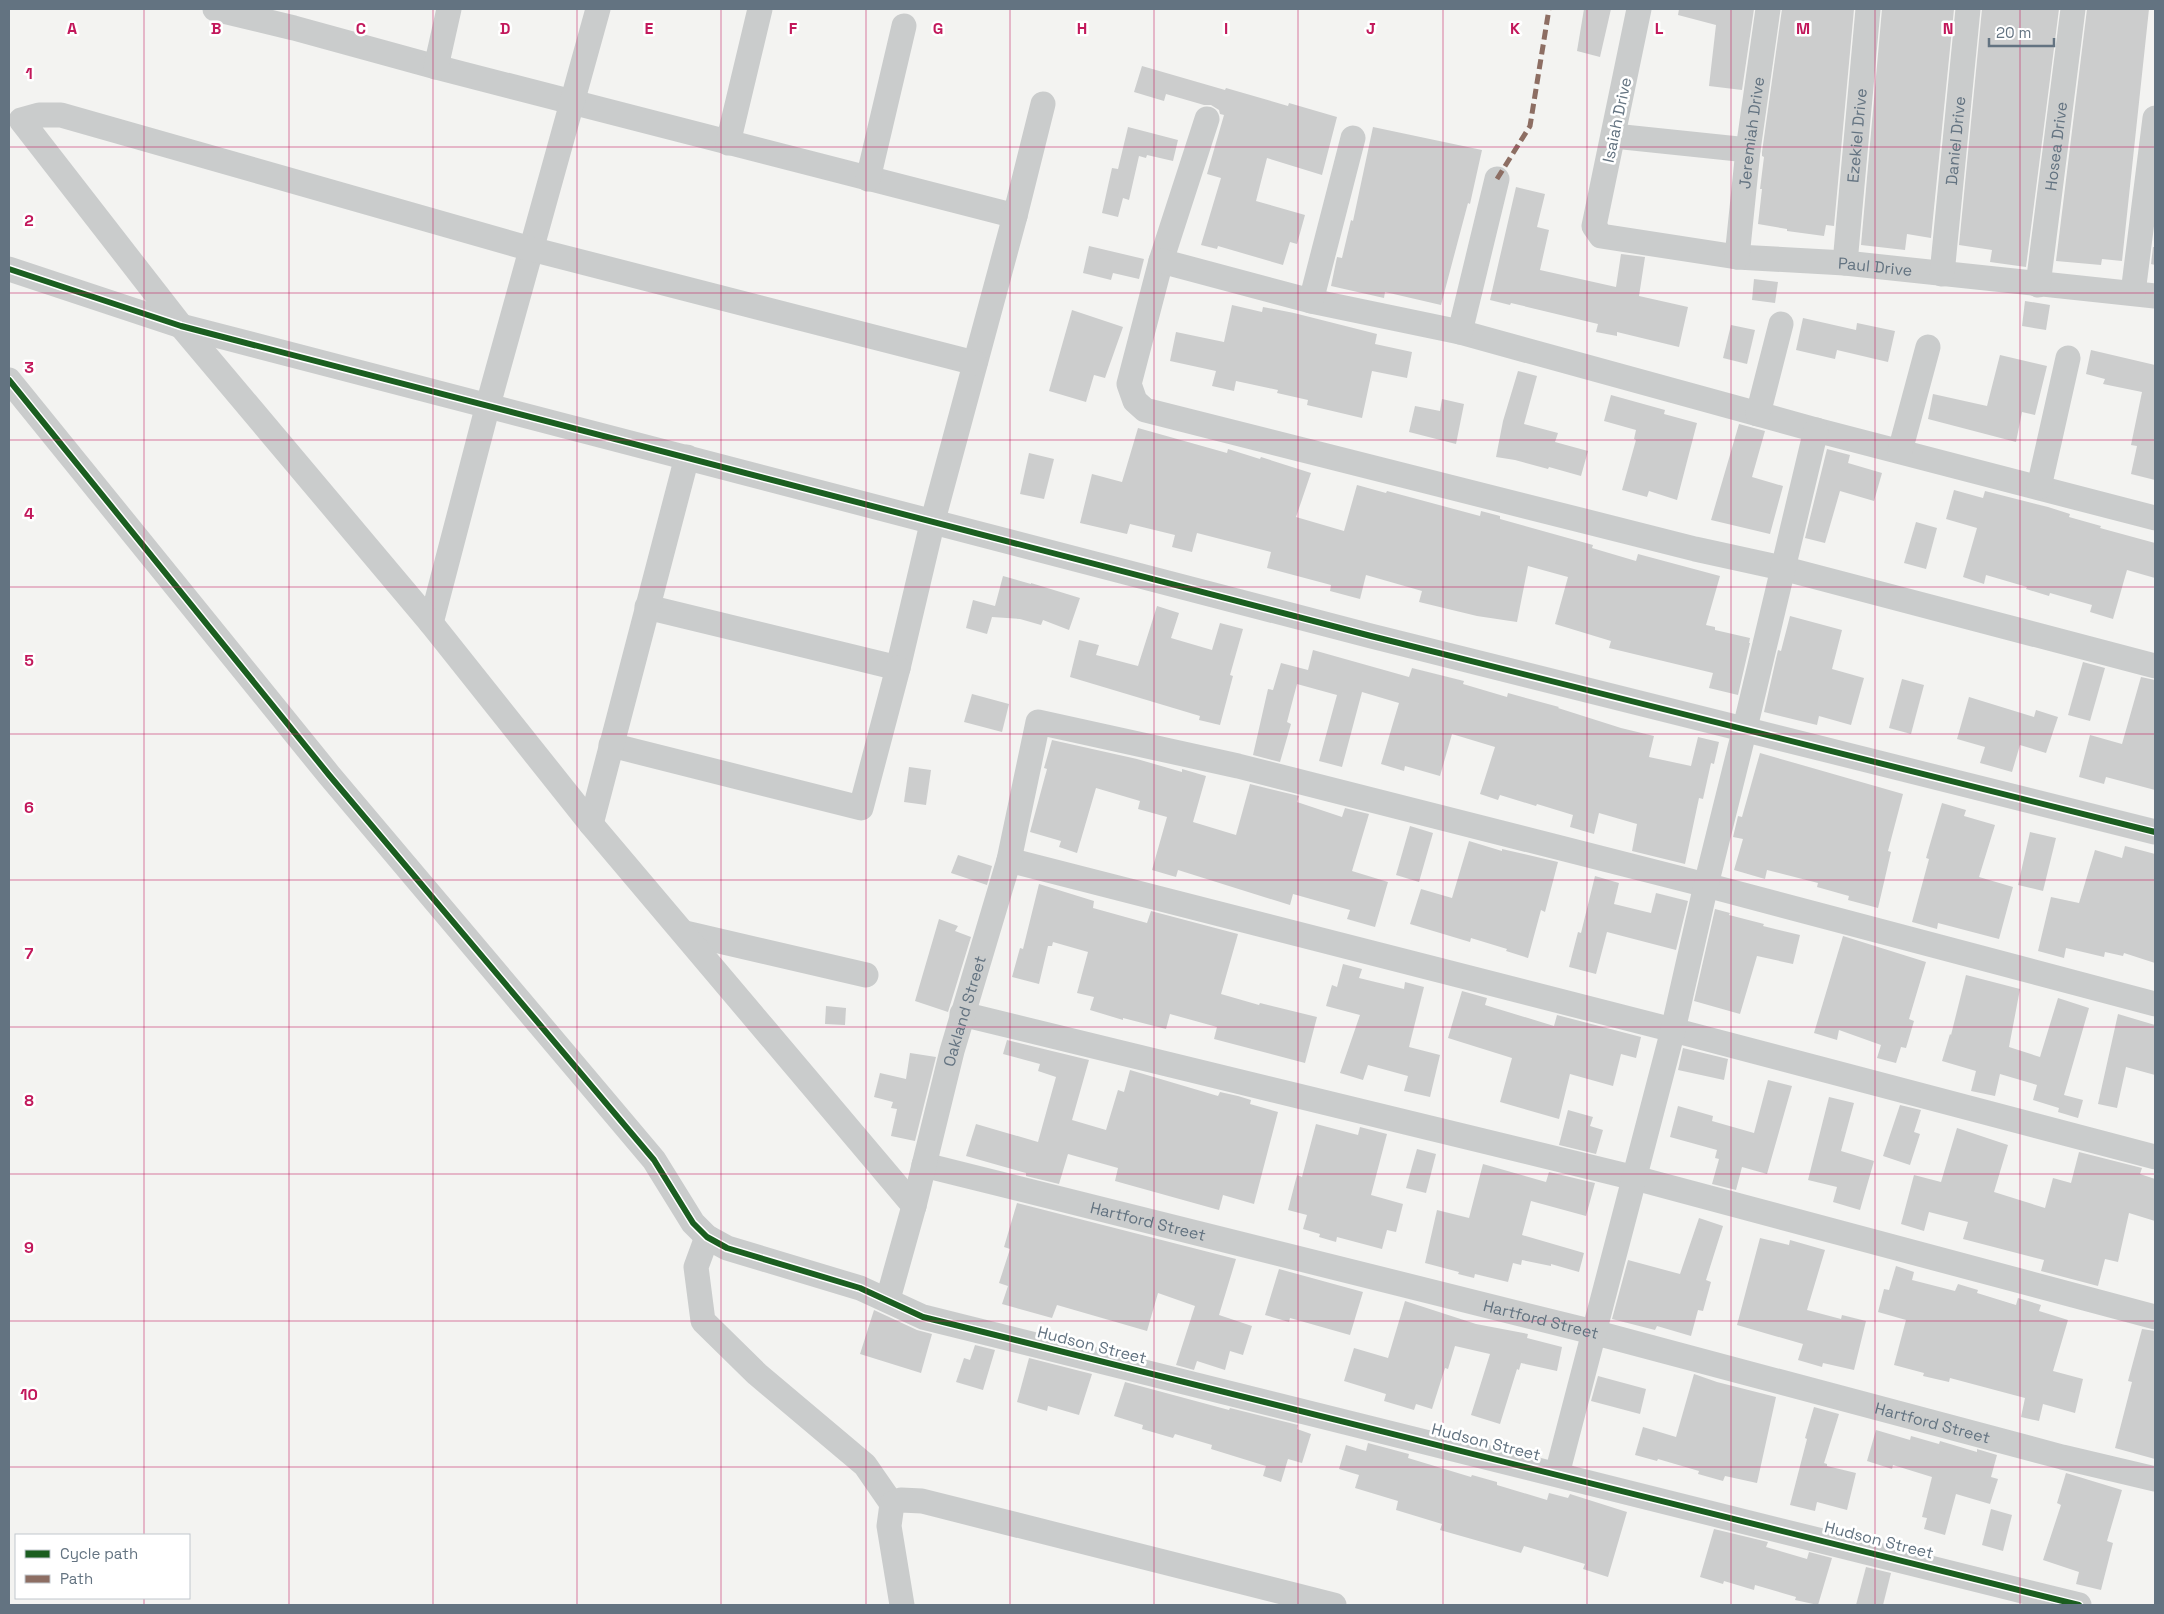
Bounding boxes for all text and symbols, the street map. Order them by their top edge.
scale bar [1989,15,2054,47]
text: A [67,18,77,39]
text: B [211,18,221,39]
text: C [356,18,366,39]
text: D [500,18,510,39]
text: E [645,18,654,39]
text: F [789,18,798,39]
text: G [933,18,943,39]
text: H [1077,18,1087,39]
text: I [1224,18,1228,39]
text: J [1366,18,1376,39]
text: K [1510,18,1520,39]
text: L [1655,18,1664,39]
text: M [1796,18,1810,39]
text: N [1943,18,1953,39]
text: 20 m [1996,23,2031,42]
text: 1 [25,63,33,84]
street label: Isaiah Drive [1598,75,1636,165]
street label: Jeremiah Drive [1734,75,1769,190]
street label: Ezekiel Drive [1842,87,1871,184]
street label: Daniel Drive [1940,95,1970,186]
street label: Hosea Drive [2040,100,2072,192]
text: 2 [24,210,34,231]
street label: Paul Drive [1837,252,1913,281]
text: 3 [24,357,34,378]
text: 4 [24,503,34,524]
text: 5 [24,650,34,671]
text: 6 [24,797,34,818]
text: 7 [25,943,34,964]
street label: Oakland Street [938,953,990,1069]
text: 8 [24,1090,34,1111]
street label: Hartford Street [1088,1196,1208,1245]
text: 9 [24,1237,34,1258]
street label: Hartford Street [1481,1295,1601,1344]
street label: Hudson Street [1035,1321,1149,1369]
text: 10 [20,1384,38,1405]
street label: Hartford Street [1873,1397,1993,1448]
street label: Hudson Street [1429,1418,1543,1466]
street label: Hudson Street [1822,1516,1936,1564]
legend [15,1534,190,1599]
text: Cycle path [60,1544,138,1563]
text: Path [60,1569,93,1588]

